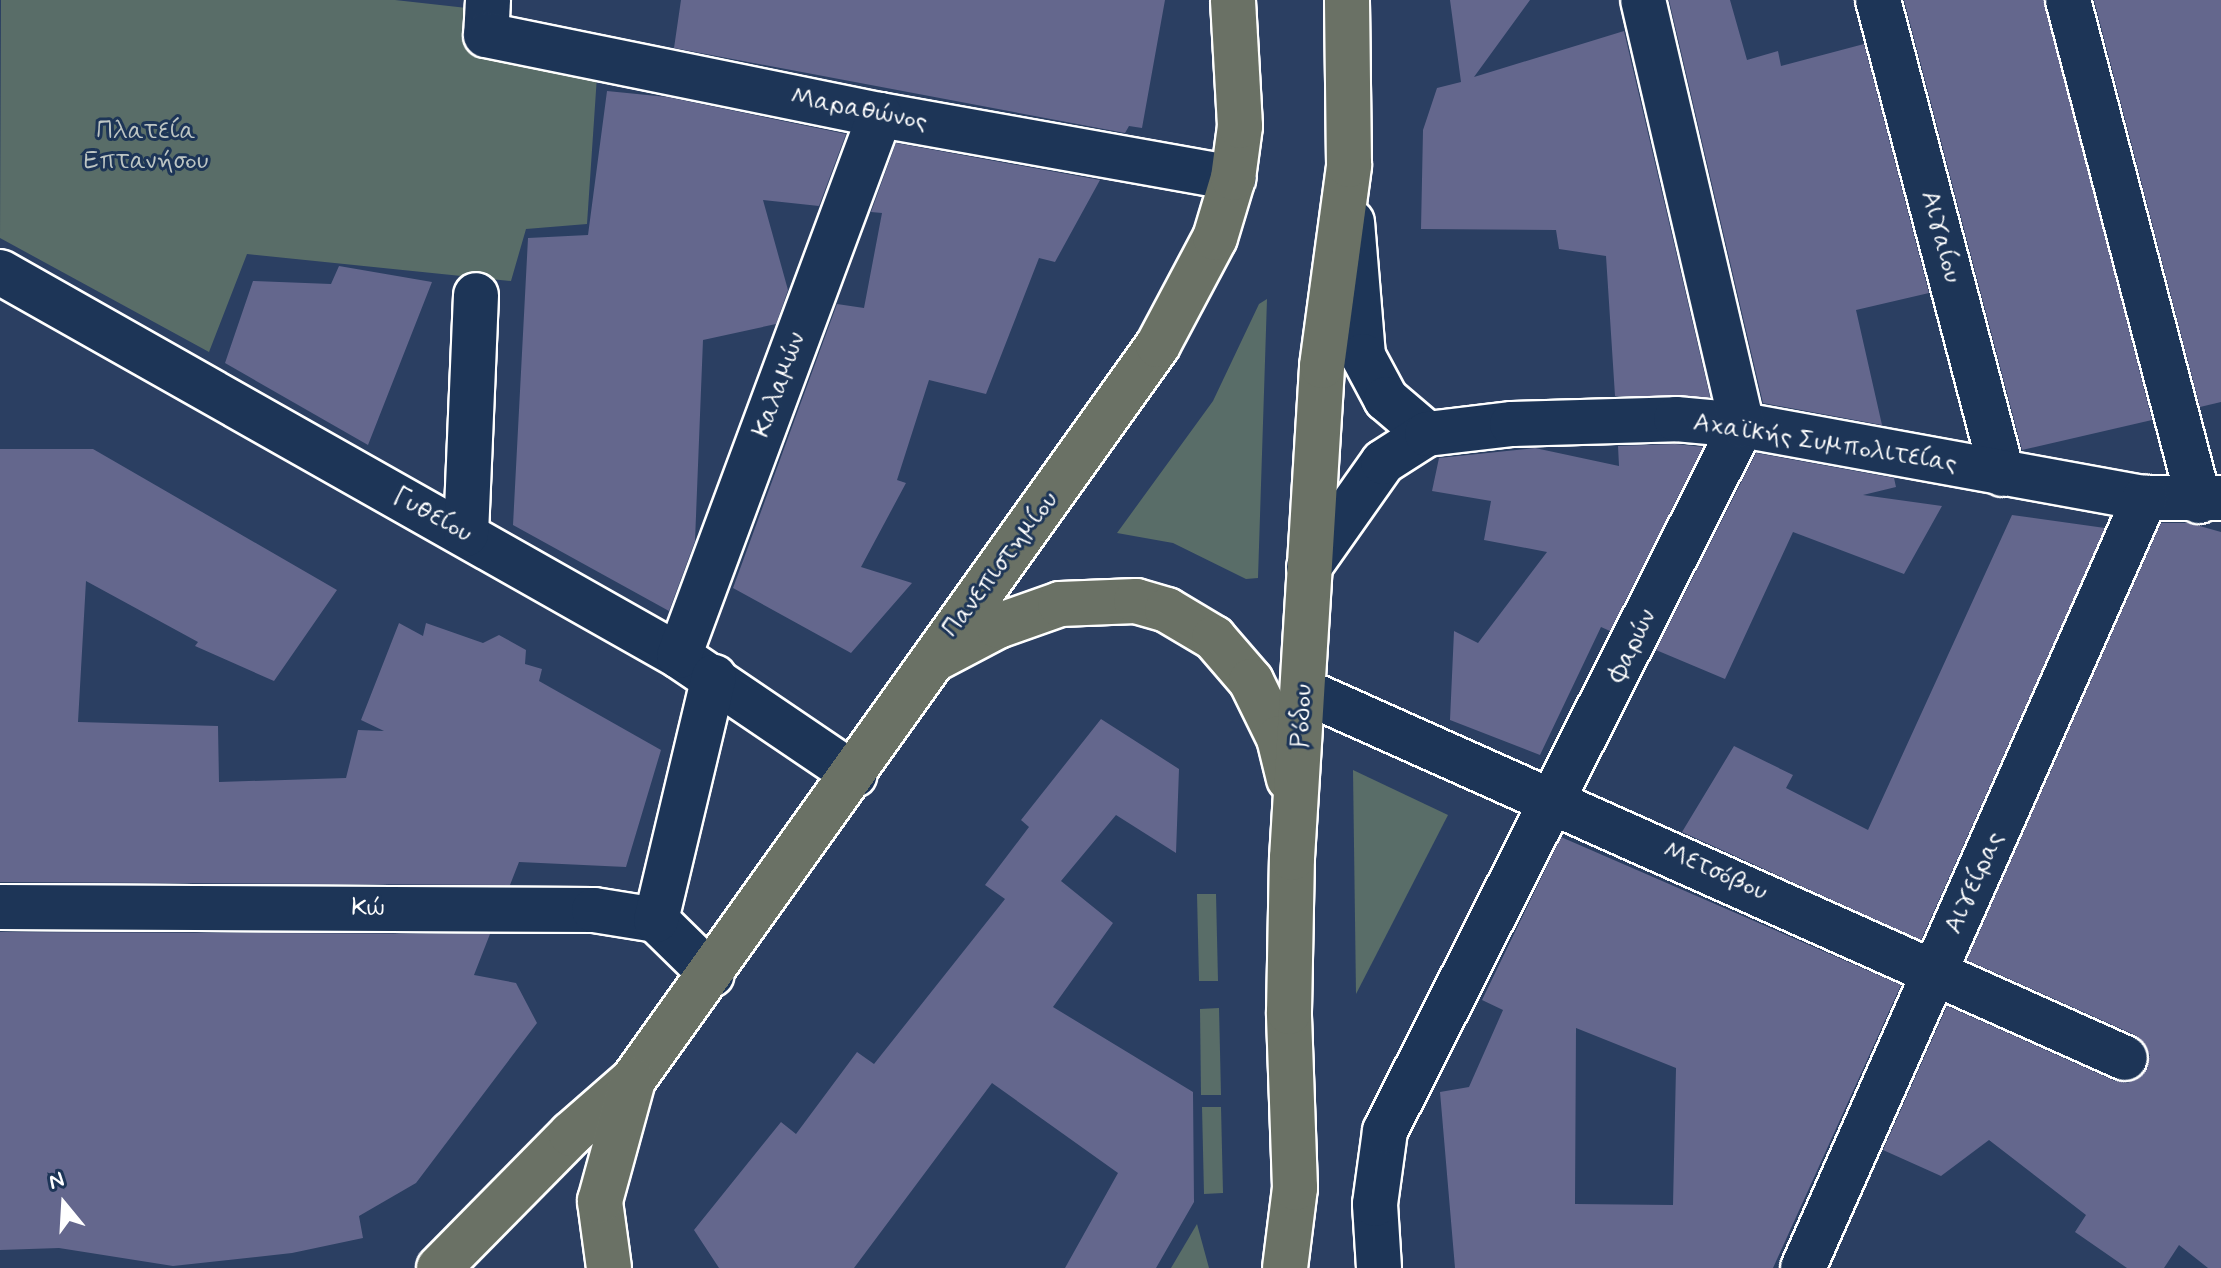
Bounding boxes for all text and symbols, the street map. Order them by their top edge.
street label: Μαραθώνος [788,81,930,139]
park label: Πλατεία Επτανήσου [84,116,208,178]
street label: Αιγαίου [1913,187,1967,287]
street label: Καλαμών [747,328,813,442]
street label: Αχαϊκής Συμπολιτείας [1691,408,1959,480]
street label: Γυθείου [387,481,477,551]
street label: Πανεπιστημίου [936,486,1066,644]
street label: Φαρών [1602,604,1664,688]
street label: Ρόδου [1286,683,1320,749]
street label: Αιγείρας [1939,827,2011,939]
street label: Μετσόβου [1658,835,1772,909]
street label: Κώ [351,893,385,925]
north arrow [24,1164,104,1244]
text: N [45,1166,68,1197]

